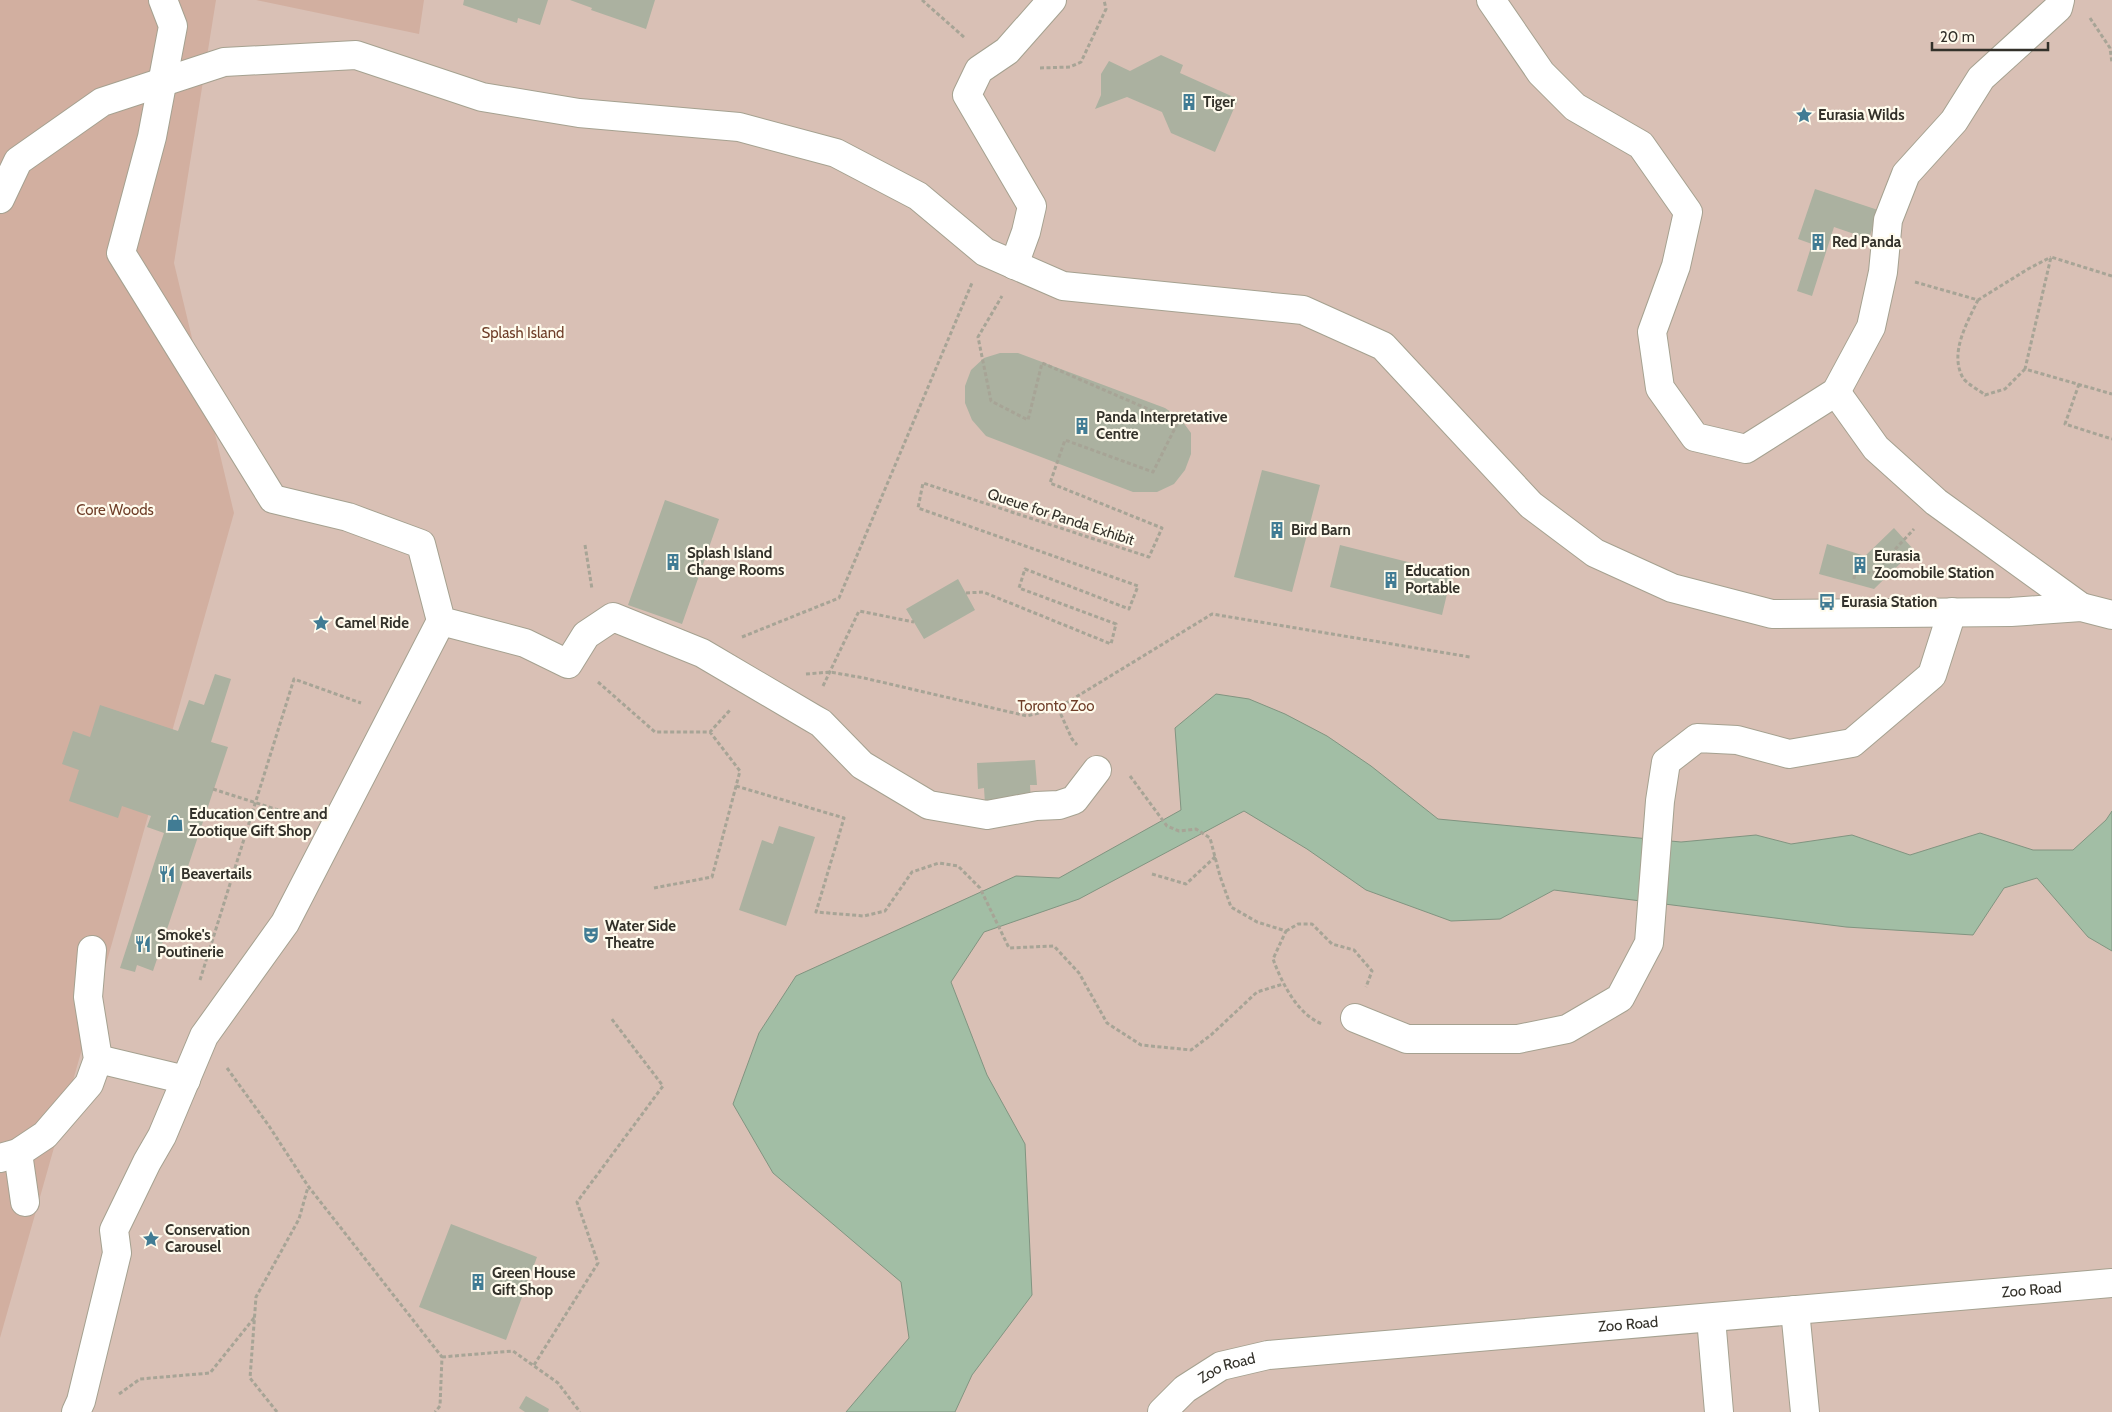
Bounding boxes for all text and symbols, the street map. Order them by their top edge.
scale bar [1932,20,2048,52]
text: 20 m [1940,28,1975,46]
building icon: Tiger [1179,92,1199,112]
place label: Tiger [1203,93,1235,111]
place icon: Eurasia Wilds [1794,105,1814,125]
place label: Eurasia Wilds [1818,106,1905,124]
building icon: Red Panda [1808,232,1828,252]
place label: Red Panda [1832,233,1902,251]
park label: Splash Island [482,324,564,342]
place label: Panda Interpretative Centre [1096,408,1228,443]
building icon: Panda Interpretative Centre [1072,416,1092,436]
street label: Queue for Panda Exhibit [985,485,1137,549]
park label: Core Woods [76,501,154,519]
building icon: Bird Barn [1267,520,1287,540]
place label: Bird Barn [1291,521,1351,539]
place label: Splash Island Change Rooms [687,544,784,579]
place label: Eurasia Zoomobile Station [1874,547,1994,582]
building icon: Splash Island Change Rooms [663,552,683,572]
building icon: Eurasia Zoomobile Station [1850,555,1870,575]
place label: Education Portable [1405,562,1470,597]
building icon: Education Portable [1381,570,1401,590]
bus stop icon: Eurasia Station [1817,592,1837,612]
place label: Eurasia Station [1841,593,1937,611]
place icon: Camel Ride [311,613,331,633]
place label: Camel Ride [335,614,409,632]
park label: Toronto Zoo [1017,697,1095,715]
place label: Education Centre and Zootique Gift Shop [189,805,328,840]
shop icon: Education Centre and Zootique Gift Shop [165,813,185,833]
restaurant icon: Beavertails [157,864,177,884]
place label: Beavertails [181,865,252,883]
place label: Water Side Theatre [605,917,676,952]
theatre icon: Water Side Theatre [581,925,601,945]
place label: Smoke's Poutinerie [157,926,224,961]
restaurant icon: Smoke's Poutinerie [133,934,153,954]
place label: Conservation Carousel [165,1221,250,1256]
place icon: Conservation Carousel [141,1229,161,1249]
place label: Green House Gift Shop [492,1264,576,1299]
building icon: Green House Gift Shop [468,1272,488,1292]
street label: Zoo Road [2001,1278,2062,1301]
street label: Zoo Road [1597,1313,1659,1336]
street label: Zoo Road [1195,1349,1257,1387]

